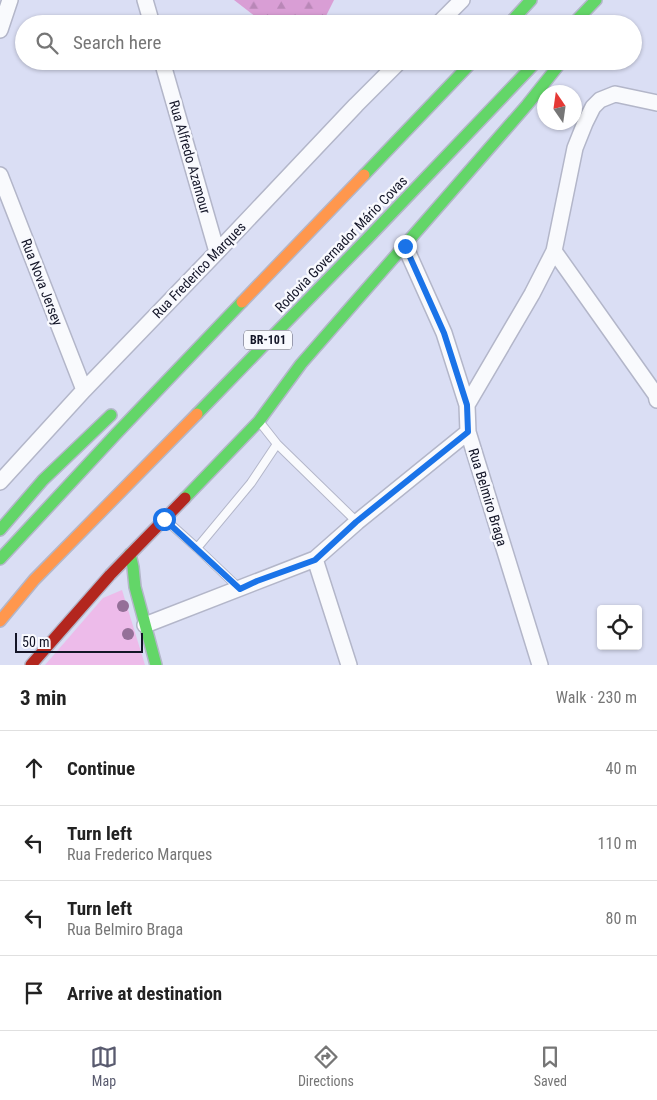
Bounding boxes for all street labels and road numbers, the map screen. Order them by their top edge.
street label: Rua Alfredo Azamour [166,98,214,216]
street label: Rodovia Governador Mário Covas [272,173,410,315]
street label: Rua Frederico Marques [149,219,249,321]
street label: Rua Nova Jersey [18,236,66,328]
road number: BR-101 [244,330,292,350]
street label: Rua Belmiro Braga [465,446,511,548]

